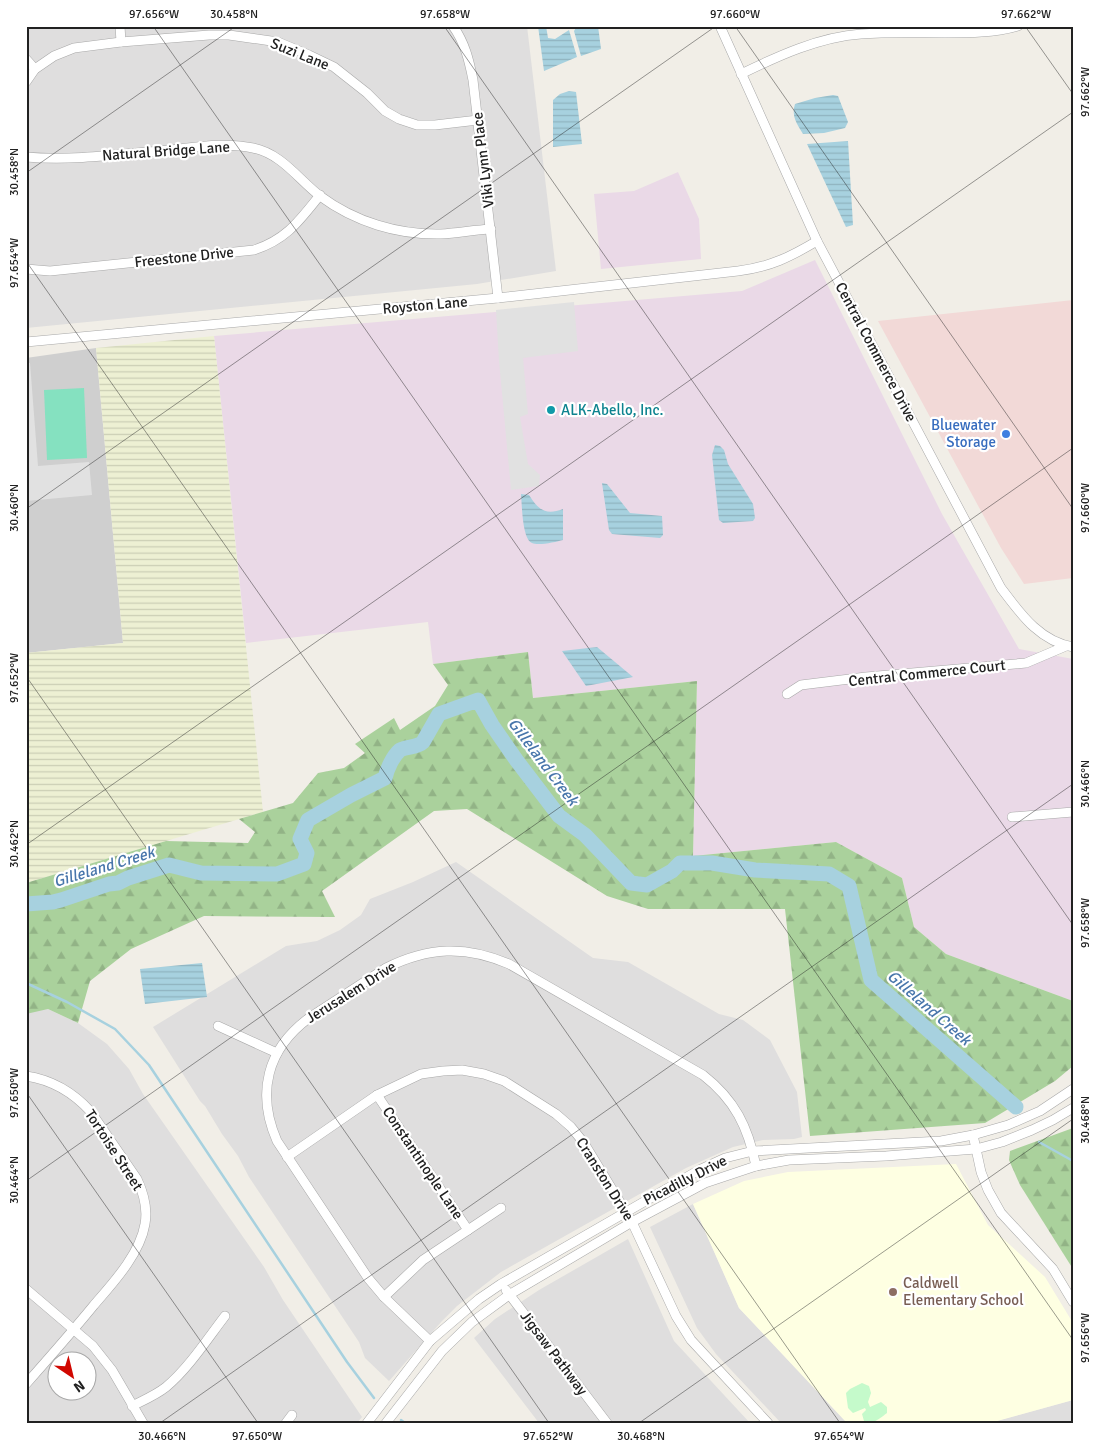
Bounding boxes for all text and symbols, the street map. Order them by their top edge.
text: 97.656°W [129,7,179,22]
text: 30.458°N [210,7,258,22]
text: 97.658°W [420,7,470,22]
text: 97.660°W [710,7,760,22]
text: 97.662°W [1001,7,1051,22]
street label: Suzi Lane [268,34,332,74]
text: 97.662°W [1078,67,1093,117]
street label: Viki Lynn Place [468,111,498,209]
street label: Natural Bridge Lane [101,138,231,164]
text: 30.458°N [7,148,22,196]
text: 97.654°W [7,238,22,288]
street label: Freestone Drive [133,243,235,271]
street label: Central Commerce Drive [832,279,920,425]
street label: Royston Lane [382,292,468,318]
place label: ALK-Abello, Inc. [561,401,664,419]
marker: ALK-Abello, Inc. [545,404,557,416]
place label: Bluewater Storage [931,416,996,451]
marker: Bluewater Storage [1000,428,1012,440]
text: 97.660°W [1078,483,1093,533]
text: 30.460°N [7,484,22,532]
text: 97.652°W [7,653,22,703]
street label: Central Commerce Court [848,656,1006,690]
water label: Gilleland Creek [504,714,584,811]
text: 30.466°N [1078,760,1093,808]
text: 30.462°N [7,820,22,868]
water label: Gilleland Creek [51,842,159,892]
text: 97.658°W [1078,898,1093,948]
street label: Jerusalem Drive [303,957,399,1027]
water label: Gilleland Creek [883,966,977,1051]
text: 97.650°W [7,1068,22,1118]
text: 30.468°N [1078,1096,1093,1144]
street label: Constantinople Lane [379,1103,467,1223]
street label: Tortoise Street [81,1106,147,1194]
street label: Cranston Drive [572,1134,638,1224]
street label: Picadilly Drive [640,1151,730,1209]
text: 30.464°N [7,1156,22,1204]
place label: Caldwell Elementary School [903,1274,1024,1309]
marker: Caldwell Elementary School [887,1286,899,1298]
street label: Jigsaw Pathway [516,1307,592,1399]
text: 97.656°W [1078,1313,1093,1363]
north arrow [48,1352,98,1402]
text: N [70,1376,88,1396]
text: 30.466°N [138,1429,186,1444]
text: 97.650°W [232,1429,282,1444]
text: 97.652°W [523,1429,573,1444]
text: 30.468°N [617,1429,665,1444]
text: 97.654°W [814,1429,864,1444]

